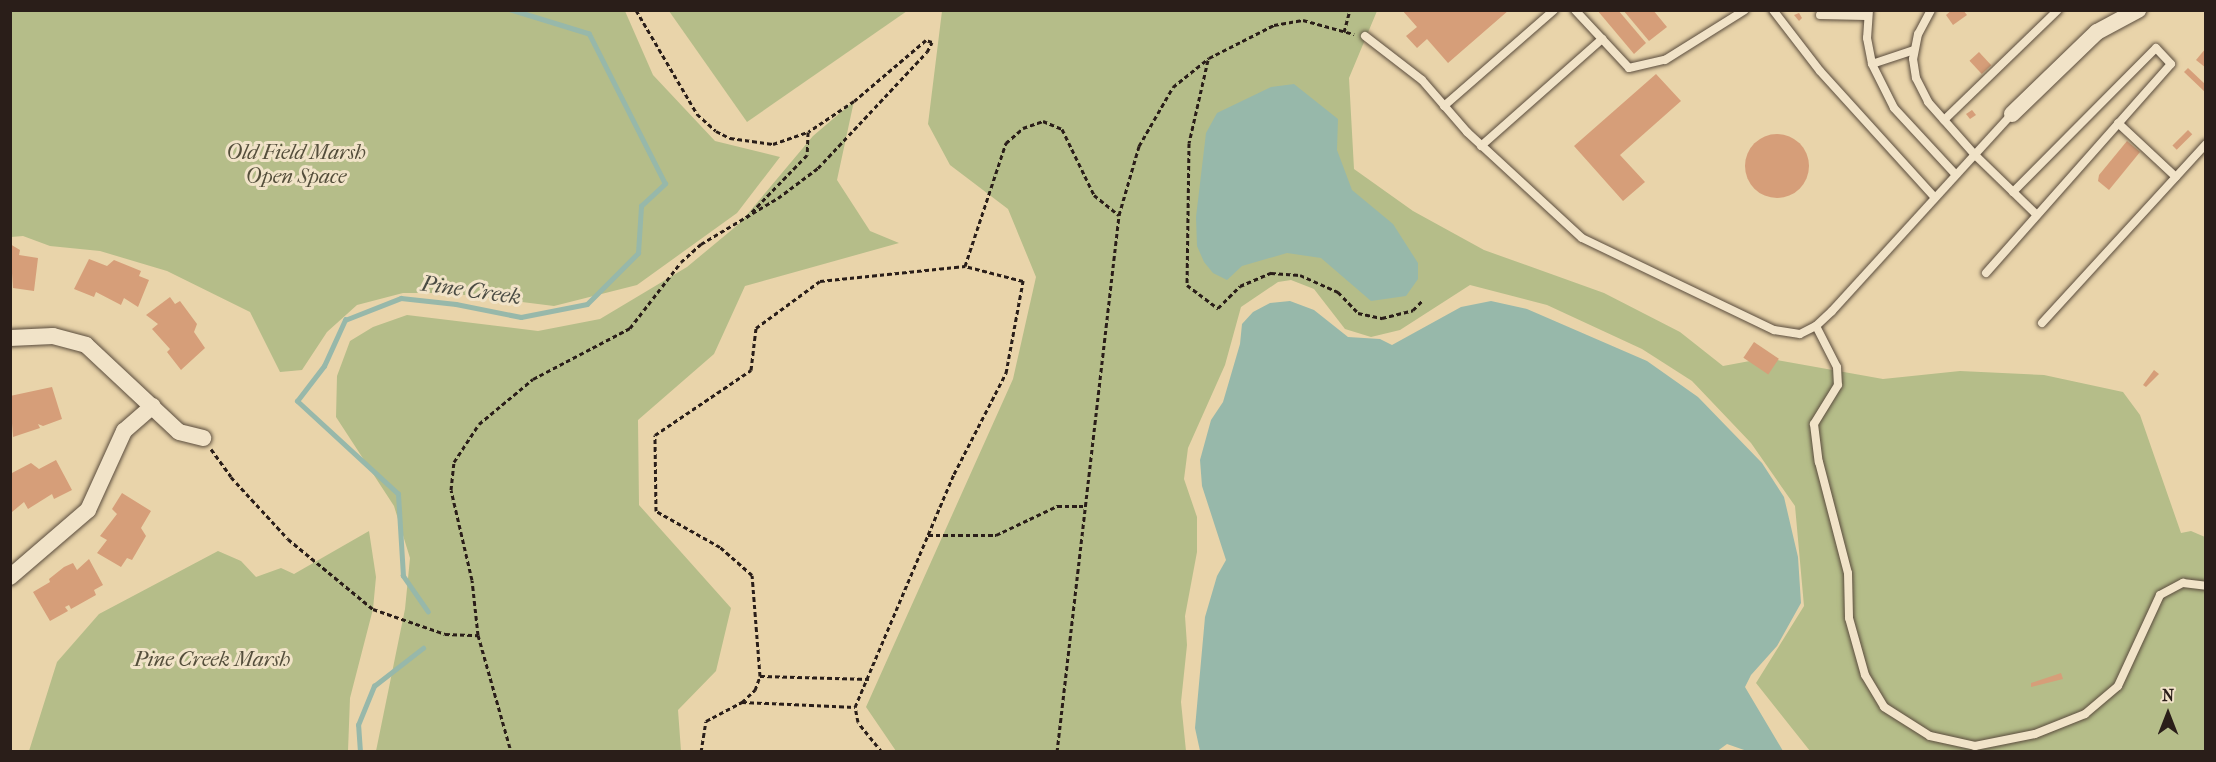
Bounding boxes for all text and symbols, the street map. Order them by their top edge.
park label: Old Field Marsh Open Space [226,139,366,189]
water label: Pine Creek [419,271,523,311]
park label: Pine Creek Marsh [134,646,290,672]
north arrow [2138,684,2198,744]
text: N [2162,686,2174,705]

